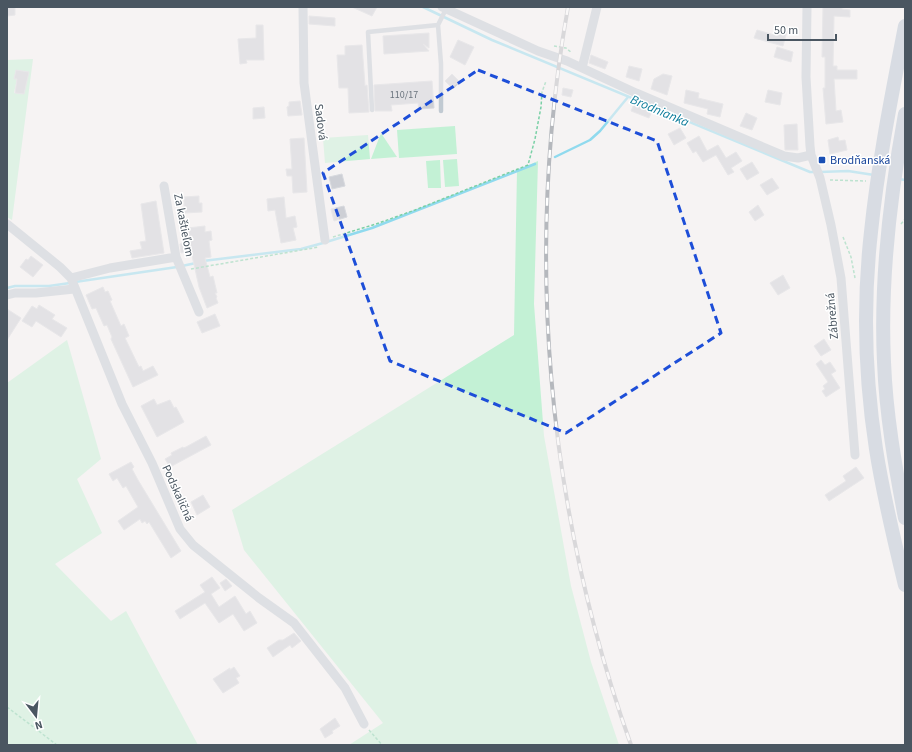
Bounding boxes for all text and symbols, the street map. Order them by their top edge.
scale bar [768,16,836,42]
text: 50 m [774,22,798,39]
house number: 110/17 [390,88,418,102]
water label: Brodnianka [628,91,692,131]
street label: Sadová [310,103,331,141]
place label: Brodňanská [830,152,890,169]
marker: Brodňanská [817,155,827,165]
street label: Za kaštieľom [169,192,198,258]
street label: Zábrežná [822,292,843,340]
street label: Podskaličná [157,462,198,524]
north arrow [16,696,56,736]
text: N [33,717,44,733]

